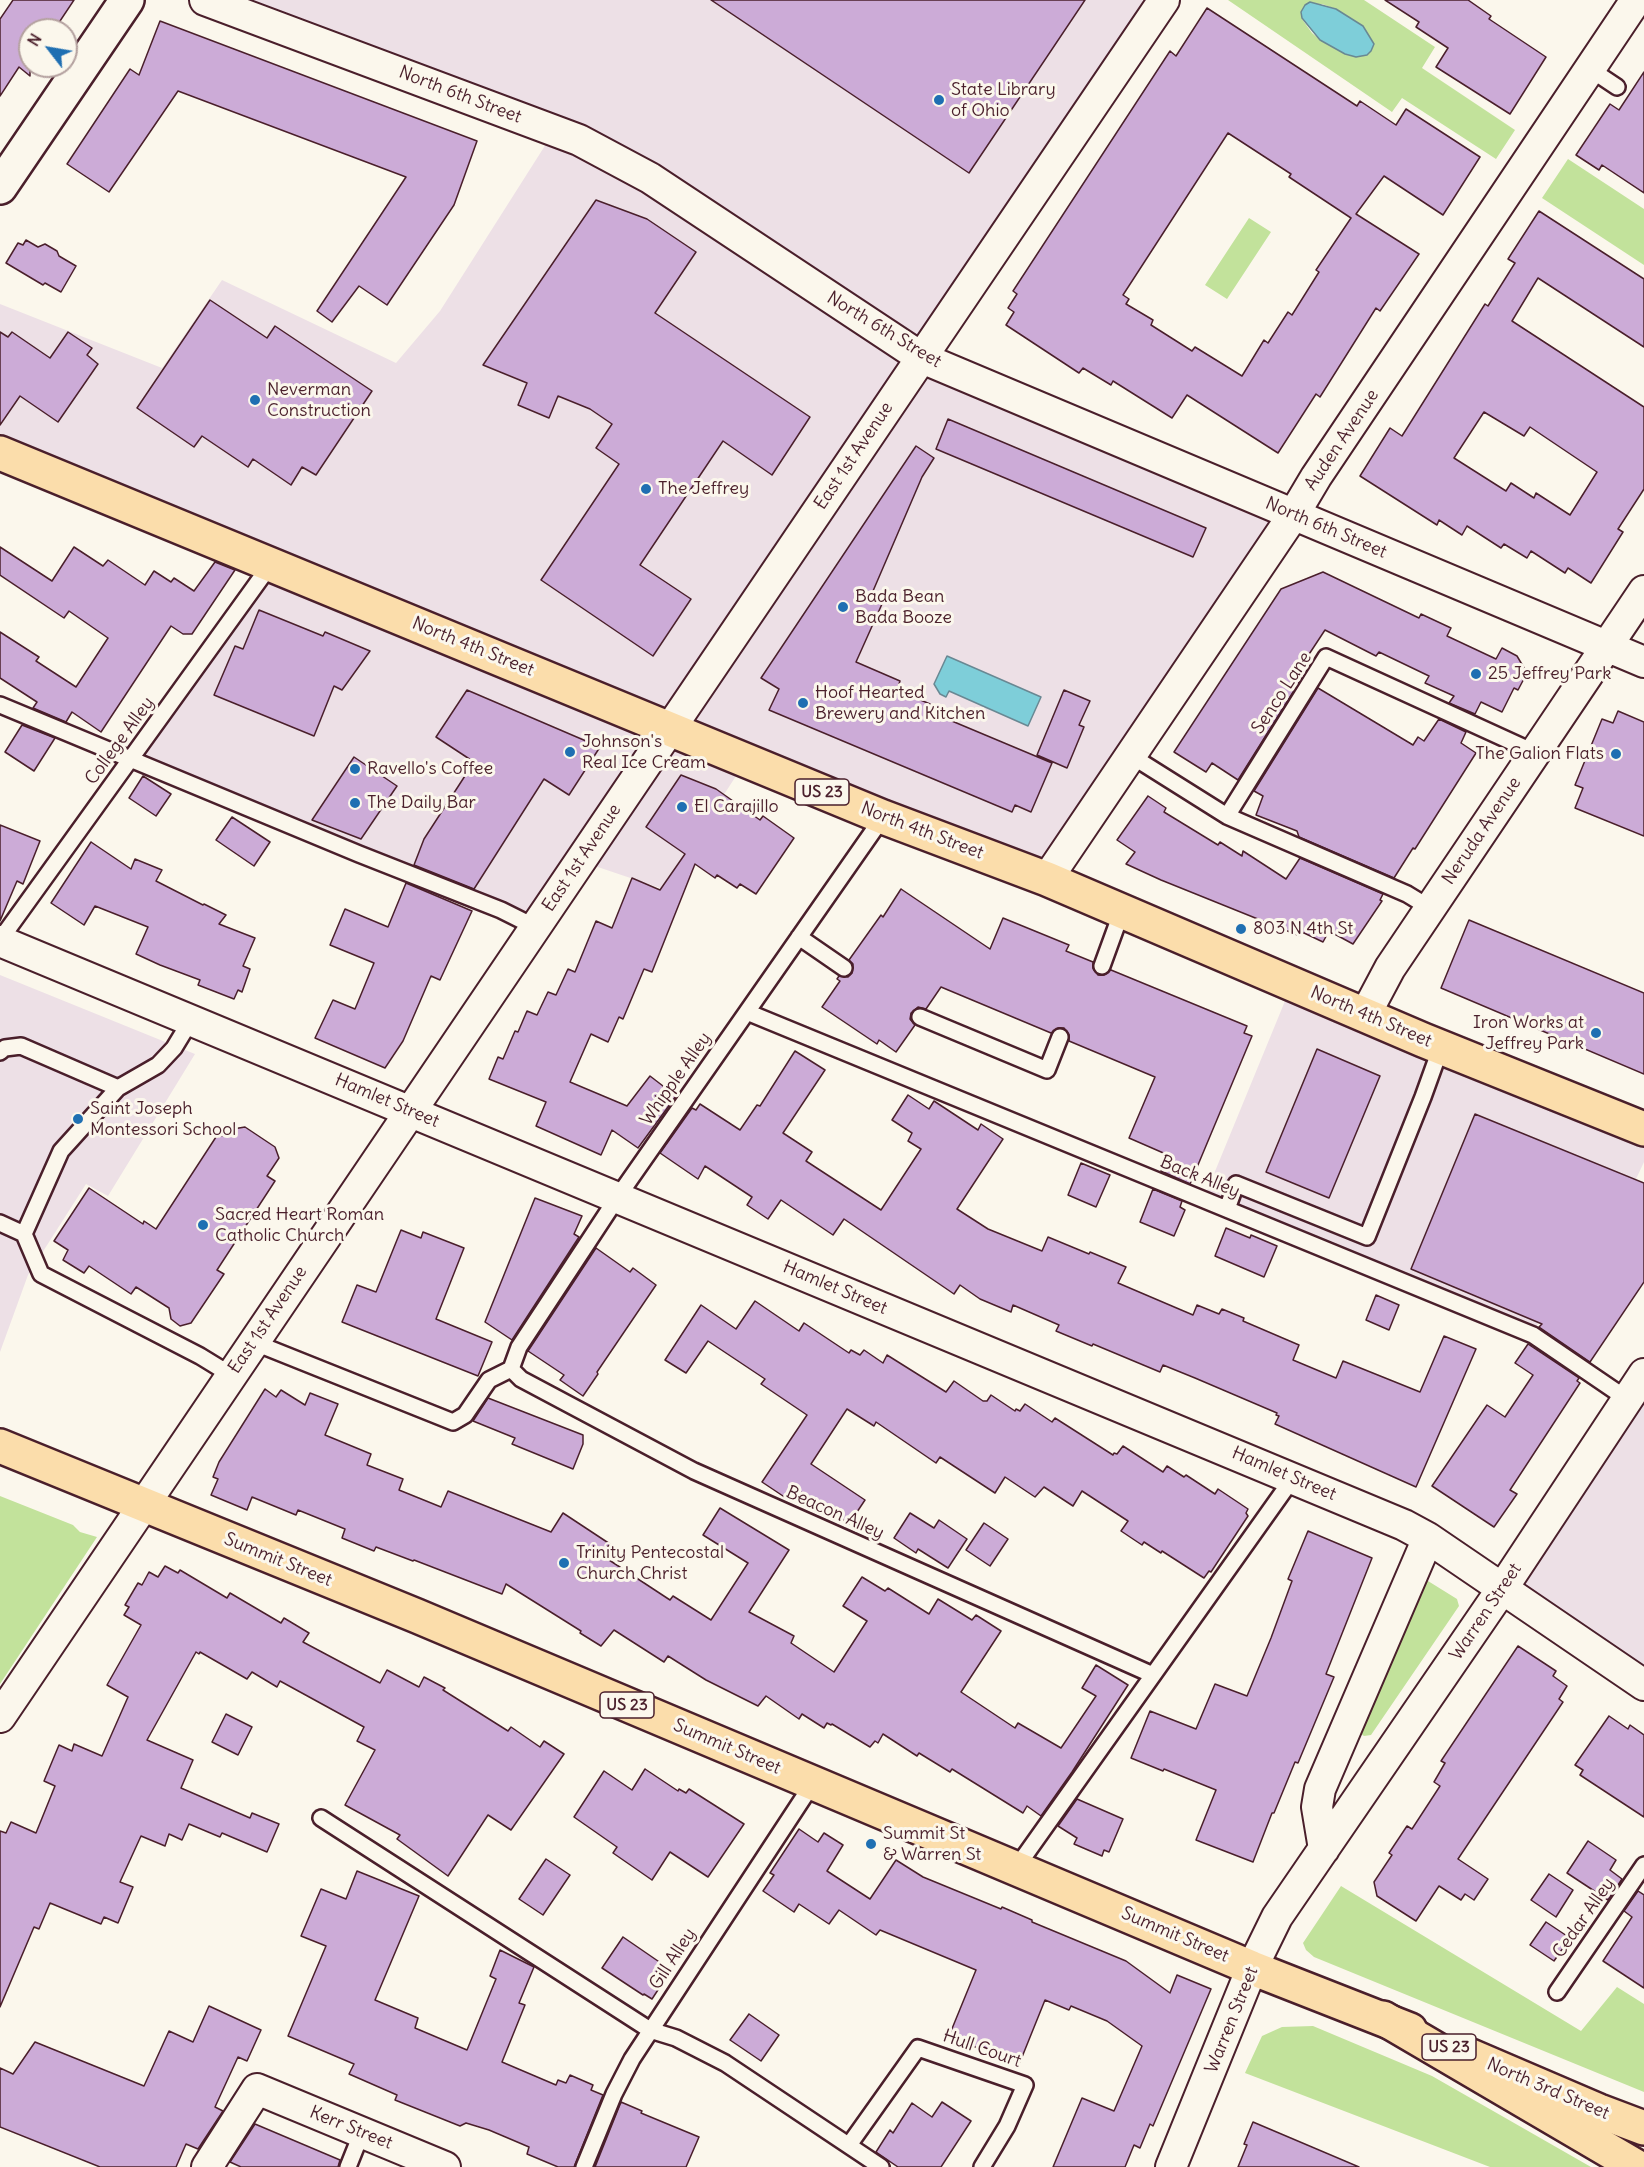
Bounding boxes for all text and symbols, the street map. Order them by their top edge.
north arrow [18,18,78,78]
text: N [23,30,46,50]
street label: North 6th Street [396,62,524,128]
place label: State Library of Ohio [951,79,1056,122]
marker: State Library of Ohio [932,93,946,107]
street label: North 6th Street [823,287,945,373]
place label: Neverman Construction [267,379,371,422]
street label: Auden Avenue [1300,385,1384,495]
marker: Neverman Construction [248,393,262,407]
street label: East 1st Avenue [810,398,898,514]
place label: The Jeffrey [658,478,749,500]
marker: The Jeffrey [639,482,653,496]
street label: North 6th Street [1262,493,1390,563]
place label: Bada Bean Bada Booze [855,586,952,628]
marker: Bada Bean Bada Booze [836,600,850,614]
street label: North 4th Street [409,613,537,681]
street label: Senco Lane [1247,648,1317,738]
place label: 25 Jeffrey Park [1488,663,1611,685]
marker: 25 Jeffrey Park [1469,667,1483,681]
place label: Hoof Hearted Brewery and Kitchen [815,682,985,724]
street label: College Alley [81,693,159,789]
marker: Hoof Hearted Brewery and Kitchen [796,696,810,710]
place label: Johnson's Real Ice Cream [582,731,706,774]
place label: The Galion Flats [1475,743,1604,765]
marker: Johnson's Real Ice Cream [563,745,577,759]
marker: The Galion Flats [1609,747,1623,761]
place label: Ravello's Coffee [367,758,493,780]
marker: Ravello's Coffee [348,762,362,776]
street label: Neruda Avenue [1438,773,1526,889]
road number: US 23 [795,779,849,805]
place label: The Daily Bar [367,792,476,814]
marker: The Daily Bar [348,796,362,810]
place label: El Carajillo [694,796,779,818]
street label: North 4th Street [858,798,986,864]
street label: East 1st Avenue [538,800,626,916]
marker: El Carajillo [675,800,689,814]
place label: 803 N 4th St [1253,918,1353,940]
marker: 803 N 4th St [1234,922,1248,936]
street label: North 4th Street [1307,982,1435,1052]
place label: Iron Works at Jeffrey Park [1473,1012,1584,1054]
marker: Iron Works at Jeffrey Park [1589,1026,1603,1040]
street label: Whipple Alley [636,1028,716,1130]
street label: Hamlet Street [332,1069,442,1133]
place label: Saint Joseph Montessori School [90,1098,236,1140]
marker: Saint Joseph Montessori School [71,1112,85,1126]
street label: Back Alley [1157,1151,1243,1203]
place label: Sacred Heart Roman Catholic Church [215,1204,384,1246]
marker: Sacred Heart Roman Catholic Church [196,1218,210,1232]
street label: Hamlet Street [780,1256,890,1320]
street label: East 1st Avenue [224,1262,312,1378]
street label: Hamlet Street [1229,1442,1339,1506]
street label: Beacon Alley [783,1482,887,1544]
street label: Summit Street [221,1529,335,1591]
place label: Trinity Pentecostal Church Christ [576,1542,724,1584]
marker: Trinity Pentecostal Church Christ [557,1556,571,1570]
street label: Warren Street [1446,1559,1526,1665]
road number: US 23 [600,1692,654,1718]
street label: Summit Street [670,1715,784,1779]
place label: Summit St & Warren St [883,1823,981,1866]
marker: Summit St & Warren St [864,1837,878,1851]
street label: Cedar Alley [1548,1874,1620,1962]
street label: Summit Street [1118,1903,1232,1967]
street label: Gill Alley [645,1924,701,1994]
street label: Warren Street [1201,1964,1263,2076]
street label: Hull Court [940,2026,1024,2072]
road number: US 23 [1422,2034,1476,2060]
street label: North 3rd Street [1484,2054,1612,2124]
street label: Kerr Street [306,2102,396,2154]

